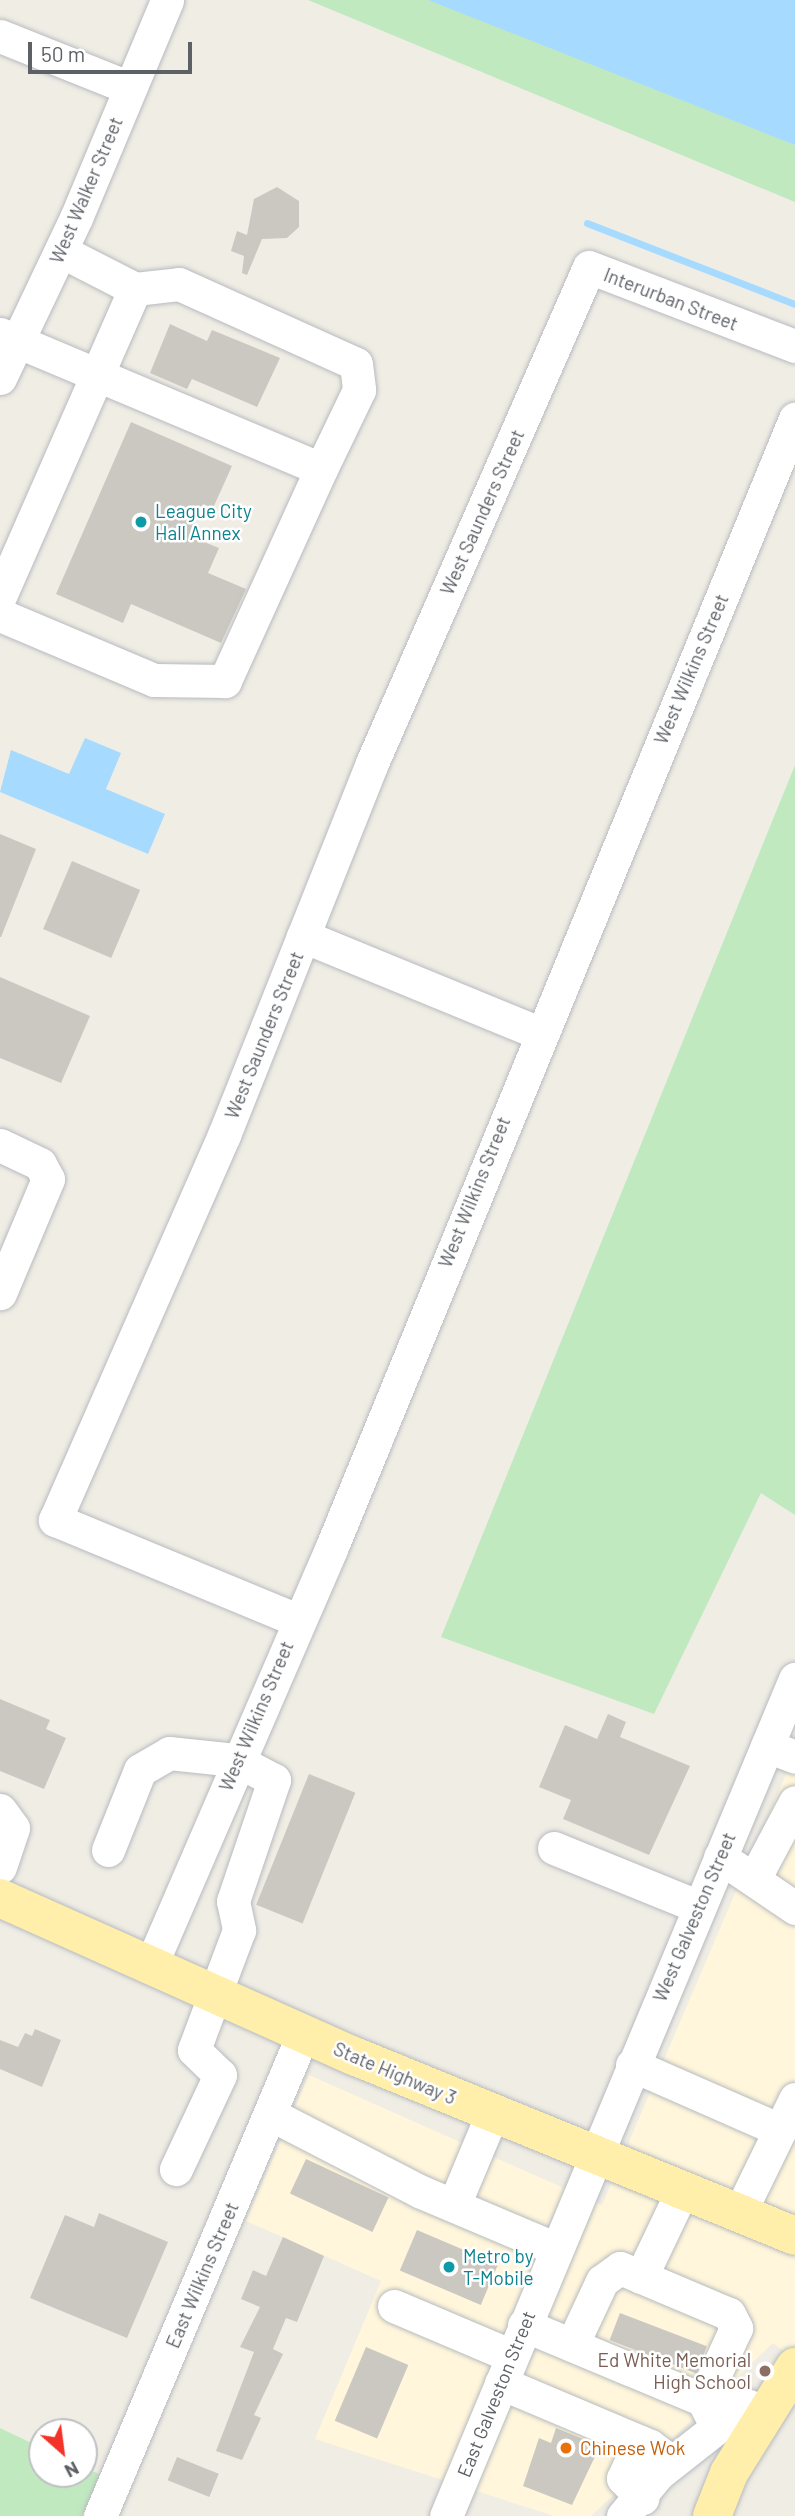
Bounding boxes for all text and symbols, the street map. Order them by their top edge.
scale bar [32,28,196,72]
text: 50 m [41,41,85,66]
street label: West Walker Street [45,113,127,267]
street label: Interurban Street [601,263,741,335]
street label: West Saunders Street [435,426,529,598]
place label: League City Hall Annex [155,500,252,544]
marker: League City Hall Annex [133,514,149,530]
street label: West Wilkins Street [649,591,733,747]
street label: West Saunders Street [220,948,308,1122]
street label: West Wilkins Street [433,1113,515,1271]
street label: West Wilkins Street [214,1638,298,1794]
street label: West Galveston Street [648,1829,740,2005]
street label: State Highway 3 [330,2037,460,2109]
street label: East Wilkins Street [161,2199,243,2351]
place label: Metro by T-Mobile [463,2245,534,2289]
marker: Metro by T-Mobile [441,2259,457,2275]
street label: East Galveston Street [452,2308,540,2480]
place label: Ed White Memorial High School [598,2349,751,2393]
marker: Ed White Memorial High School [757,2363,773,2379]
north arrow [28,2418,98,2488]
place label: Chinese Wok [580,2437,685,2459]
marker: Chinese Wok [558,2440,574,2456]
text: N [61,2457,83,2483]

